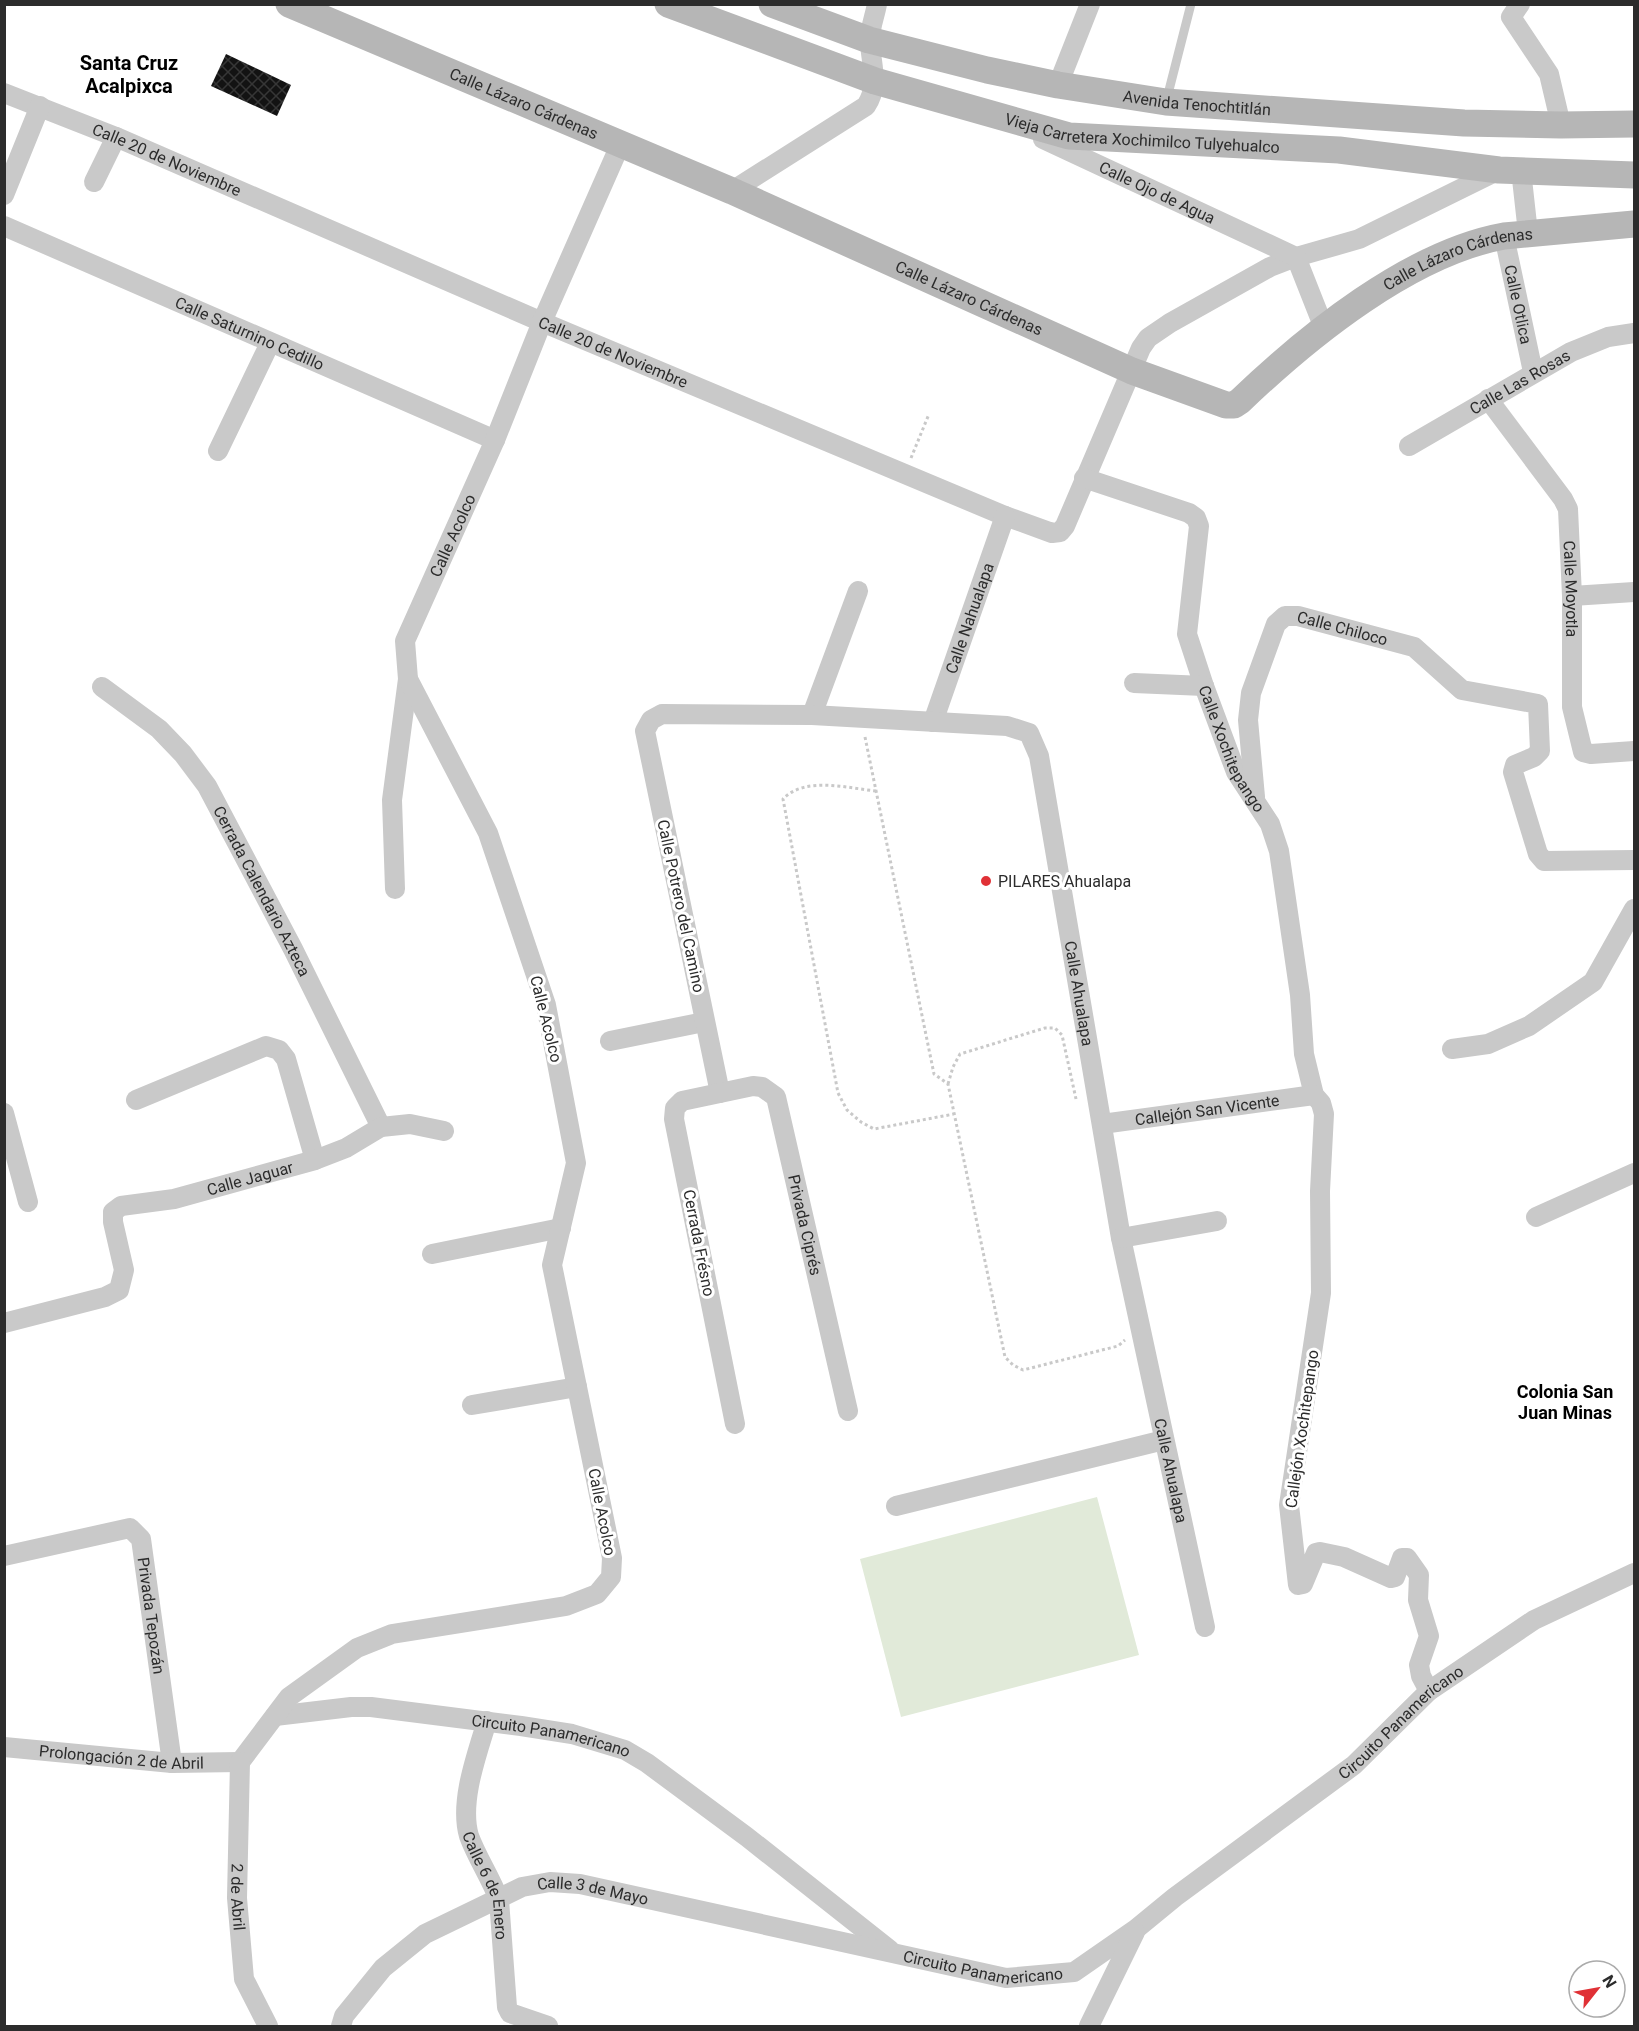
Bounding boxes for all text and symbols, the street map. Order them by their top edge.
district label: Santa Cruz Acalpixca [80,51,178,98]
street label: Calle Lázaro Cárdenas [447,63,601,143]
street label: Avenida Tenochtitlán [1122,86,1272,119]
street label: Vieja Carretera Xochimilco Tulyehualco [1003,109,1280,156]
street label: Calle 20 de Noviembre [90,119,244,200]
street label: Calle Ojo de Agua [1096,157,1218,227]
street label: Calle Lázaro Cárdenas [1379,224,1534,294]
street label: Calle Lázaro Cárdenas [893,256,1046,339]
street label: Calle Otlica [1501,263,1536,346]
street label: Calle Saturnino Cedillo [172,292,327,374]
street label: Calle 20 de Noviembre [536,312,691,392]
street label: Calle Las Rosas [1466,345,1573,418]
street label: Calle Acolco [425,491,479,580]
street label: Calle Moyotla [1560,540,1582,637]
street label: Calle Nahualapa [941,560,997,676]
street label: Calle Chiloco [1295,607,1390,649]
street label: Calle Xochitepango [1195,683,1269,816]
street label: Cerrada Calendario Azteca [210,803,314,979]
street label: Calle Potrero del Camino [653,818,709,994]
place label: PILARES Ahualapa [998,872,1131,891]
marker: PILARES Ahualapa [979,874,993,888]
street label: Calle Ahualapa [1061,939,1098,1047]
street label: Calle Acolco [526,974,566,1064]
street label: Callejón San Vicente [1134,1090,1280,1129]
street label: Calle Jaguar [205,1157,296,1199]
street label: Privada Ciprés [785,1173,826,1277]
street label: Cerrada Frésno [679,1188,719,1298]
street label: Callejón Xochitepango [1281,1349,1323,1509]
district label: Colonia San Juan Minas [1517,1381,1613,1423]
street label: Calle Ahualapa [1151,1416,1192,1525]
street label: Calle Acolco [584,1467,620,1557]
street label: Privada Tepozán [134,1556,169,1675]
street label: Circuito Panamericano [1334,1661,1467,1783]
street label: Circuito Panamericano [470,1710,634,1761]
street label: Prolongación 2 de Abril [38,1741,204,1773]
street label: Calle 6 de Enero [459,1829,511,1940]
street label: 2 de Abril [228,1863,249,1931]
street label: Calle 3 de Mayo [536,1872,650,1908]
street label: Circuito Panamericano [902,1946,1064,1988]
north arrow [1567,1959,1627,2019]
text: N [1598,1972,1620,1991]

